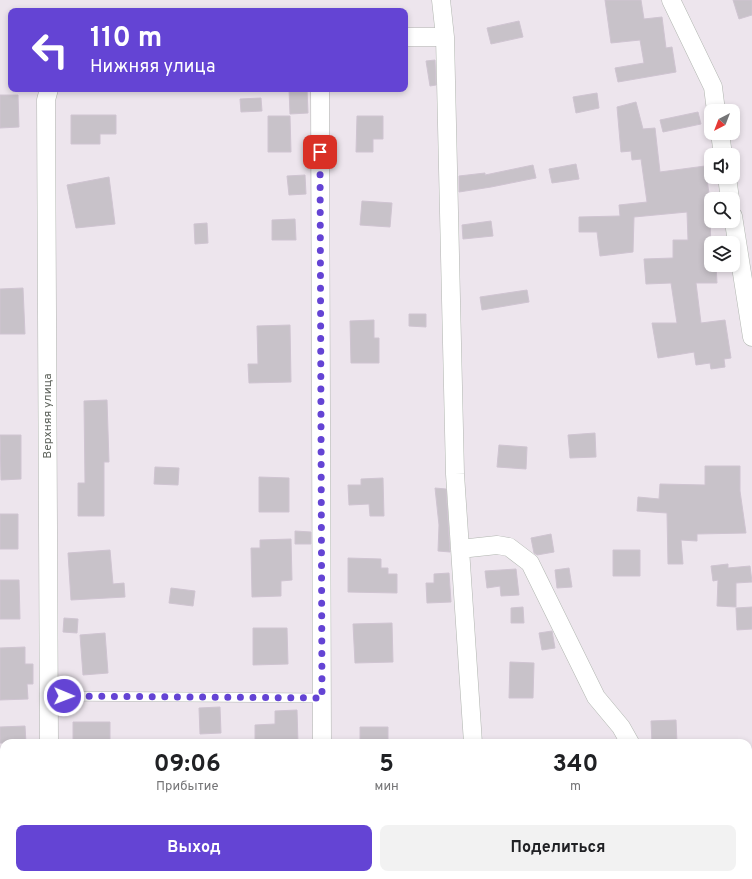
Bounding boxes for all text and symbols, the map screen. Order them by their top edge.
text: 110 m [90,21,162,57]
icon: left [24,24,76,76]
text: Нижняя улица [90,56,215,79]
north arrow [704,104,740,140]
map controls [704,104,740,272]
pin [303,135,337,169]
icon: arrive [309,141,331,163]
button: sound [704,148,740,184]
button: search [704,192,740,228]
button: layers [704,236,740,272]
street label: Верхняя улица [40,373,56,459]
position arrow [43,675,85,717]
text: 09:06 [154,750,221,780]
text: 5 [379,750,394,780]
text: 340 [553,750,598,780]
text: Прибытие [156,779,218,795]
text: мин [375,779,399,795]
text: m [570,779,581,795]
button: Выход [16,825,372,871]
button: Поделиться [380,825,736,871]

